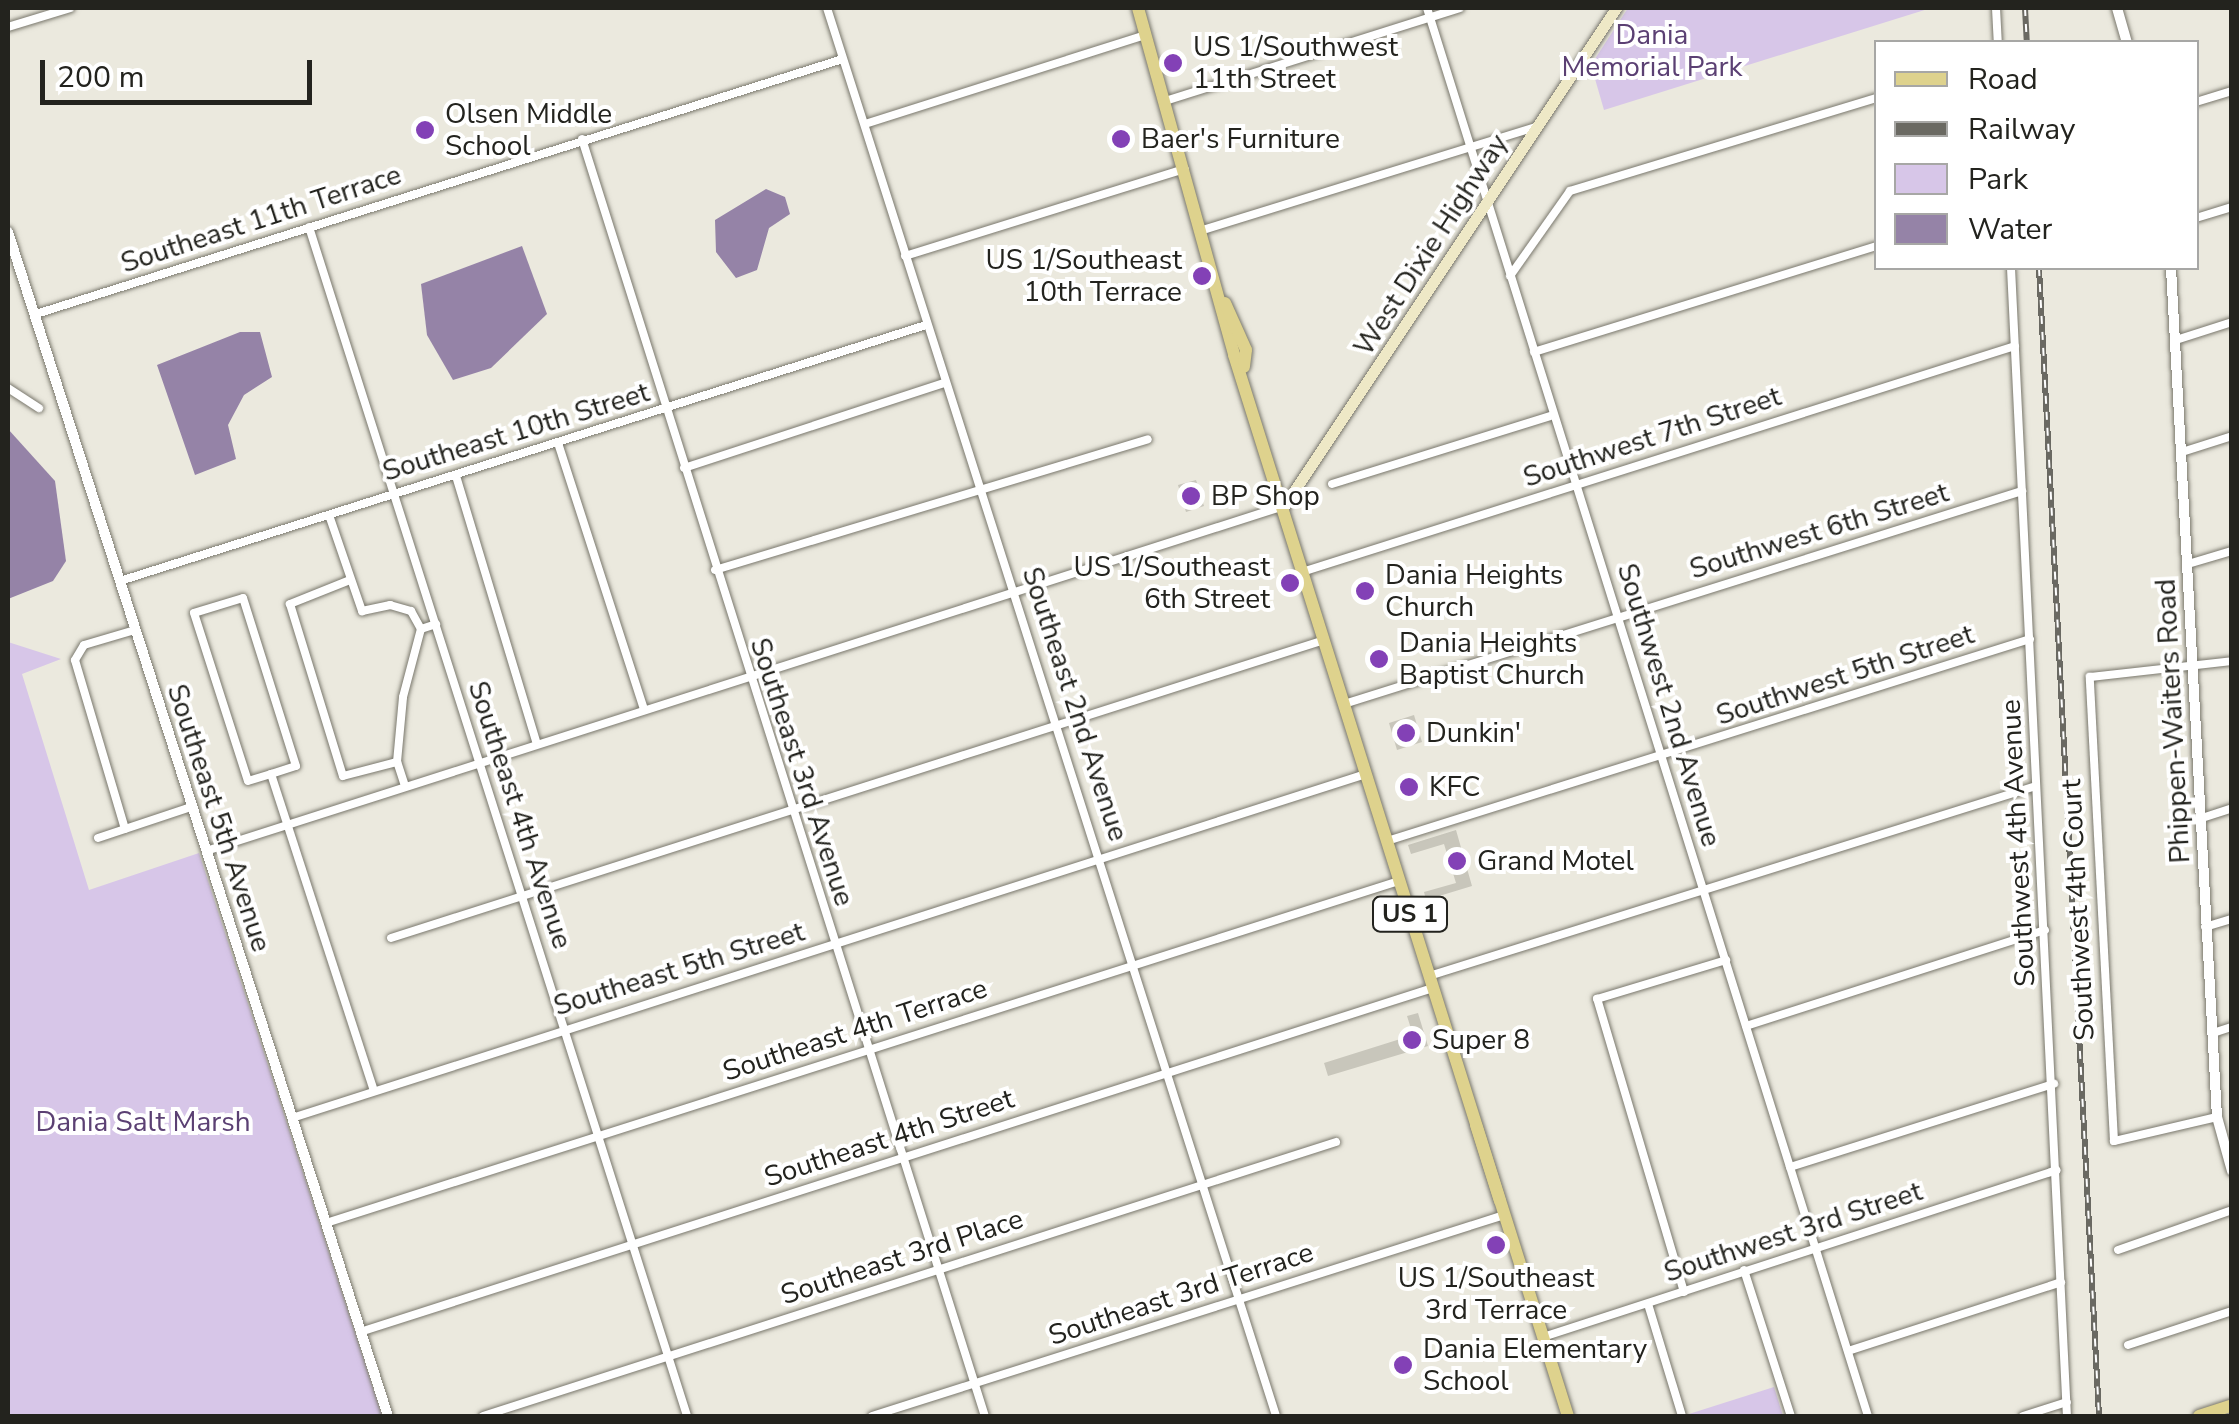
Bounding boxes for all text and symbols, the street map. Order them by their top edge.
park label: Dania Memorial Park [1561,18,1743,84]
place label: US 1/Southwest 11th Street [1193,30,1398,96]
scale bar [45,40,318,102]
legend [1874,40,2199,270]
marker: US 1/Southwest 11th Street [1162,52,1184,74]
text: 200 m [57,57,144,98]
text: Road [1968,59,2038,100]
place label: Olsen Middle School [445,97,612,163]
text: Railway [1968,109,2076,150]
marker: Olsen Middle School [414,119,436,141]
place label: Baer's Furniture [1141,122,1340,156]
marker: Baer's Furniture [1110,128,1132,150]
street label: West Dixie Highway [1347,128,1515,362]
street label: Southeast 11th Terrace [117,158,405,280]
text: Park [1968,159,2028,200]
text: Water [1968,209,2052,250]
place label: US 1/Southeast 10th Terrace [985,243,1182,309]
marker: US 1/Southeast 10th Terrace [1191,265,1213,287]
street label: Southeast 10th Street [379,375,653,489]
street label: Southwest 7th Street [1519,380,1785,494]
street label: Southwest 6th Street [1686,476,1952,586]
place label: BP Shop [1211,479,1320,513]
marker: BP Shop [1180,485,1202,507]
place label: US 1/Southeast 6th Street [1073,550,1270,616]
place label: Dania Heights Church [1385,558,1563,624]
street label: Southwest 2nd Avenue [1610,559,1728,851]
street label: Southeast 2nd Avenue [1015,563,1135,845]
marker: US 1/Southeast 6th Street [1279,572,1301,594]
street label: Phippen-Waiters Road [2149,578,2197,864]
marker: Dania Heights Church [1354,580,1376,602]
street label: Southwest 5th Street [1712,618,1978,732]
place label: Dania Heights Baptist Church [1399,626,1585,692]
street label: Southeast 3rd Avenue [743,634,861,910]
marker: Dania Heights Baptist Church [1368,648,1390,670]
street label: Southeast 4th Avenue [461,677,579,953]
street label: Southeast 5th Avenue [160,680,278,956]
street label: Southwest 4th Avenue [1994,699,2042,987]
place label: Dunkin' [1426,716,1521,750]
marker: Dunkin' [1395,722,1417,744]
place label: KFC [1429,770,1480,804]
marker: KFC [1398,776,1420,798]
street label: Southwest 4th Court [2054,778,2102,1042]
place label: Grand Motel [1477,844,1634,878]
marker: Grand Motel [1446,850,1468,872]
road number: US 1 [1370,894,1450,934]
street label: Southeast 5th Street [550,915,808,1023]
street label: Southeast 4th Terrace [719,971,991,1089]
place label: Super 8 [1432,1023,1530,1057]
marker: Super 8 [1401,1029,1423,1051]
street label: Southeast 4th Street [760,1082,1018,1194]
park label: Dania Salt Marsh [35,1105,251,1139]
street label: Southwest 3rd Street [1660,1174,1926,1290]
street label: Southeast 3rd Place [777,1202,1027,1312]
marker: US 1/Southeast 3rd Terrace [1485,1234,1507,1256]
street label: Southeast 3rd Terrace [1044,1235,1318,1353]
place label: US 1/Southeast 3rd Terrace [1398,1261,1594,1327]
place label: Dania Elementary School [1423,1332,1647,1398]
marker: Dania Elementary School [1392,1354,1414,1376]

